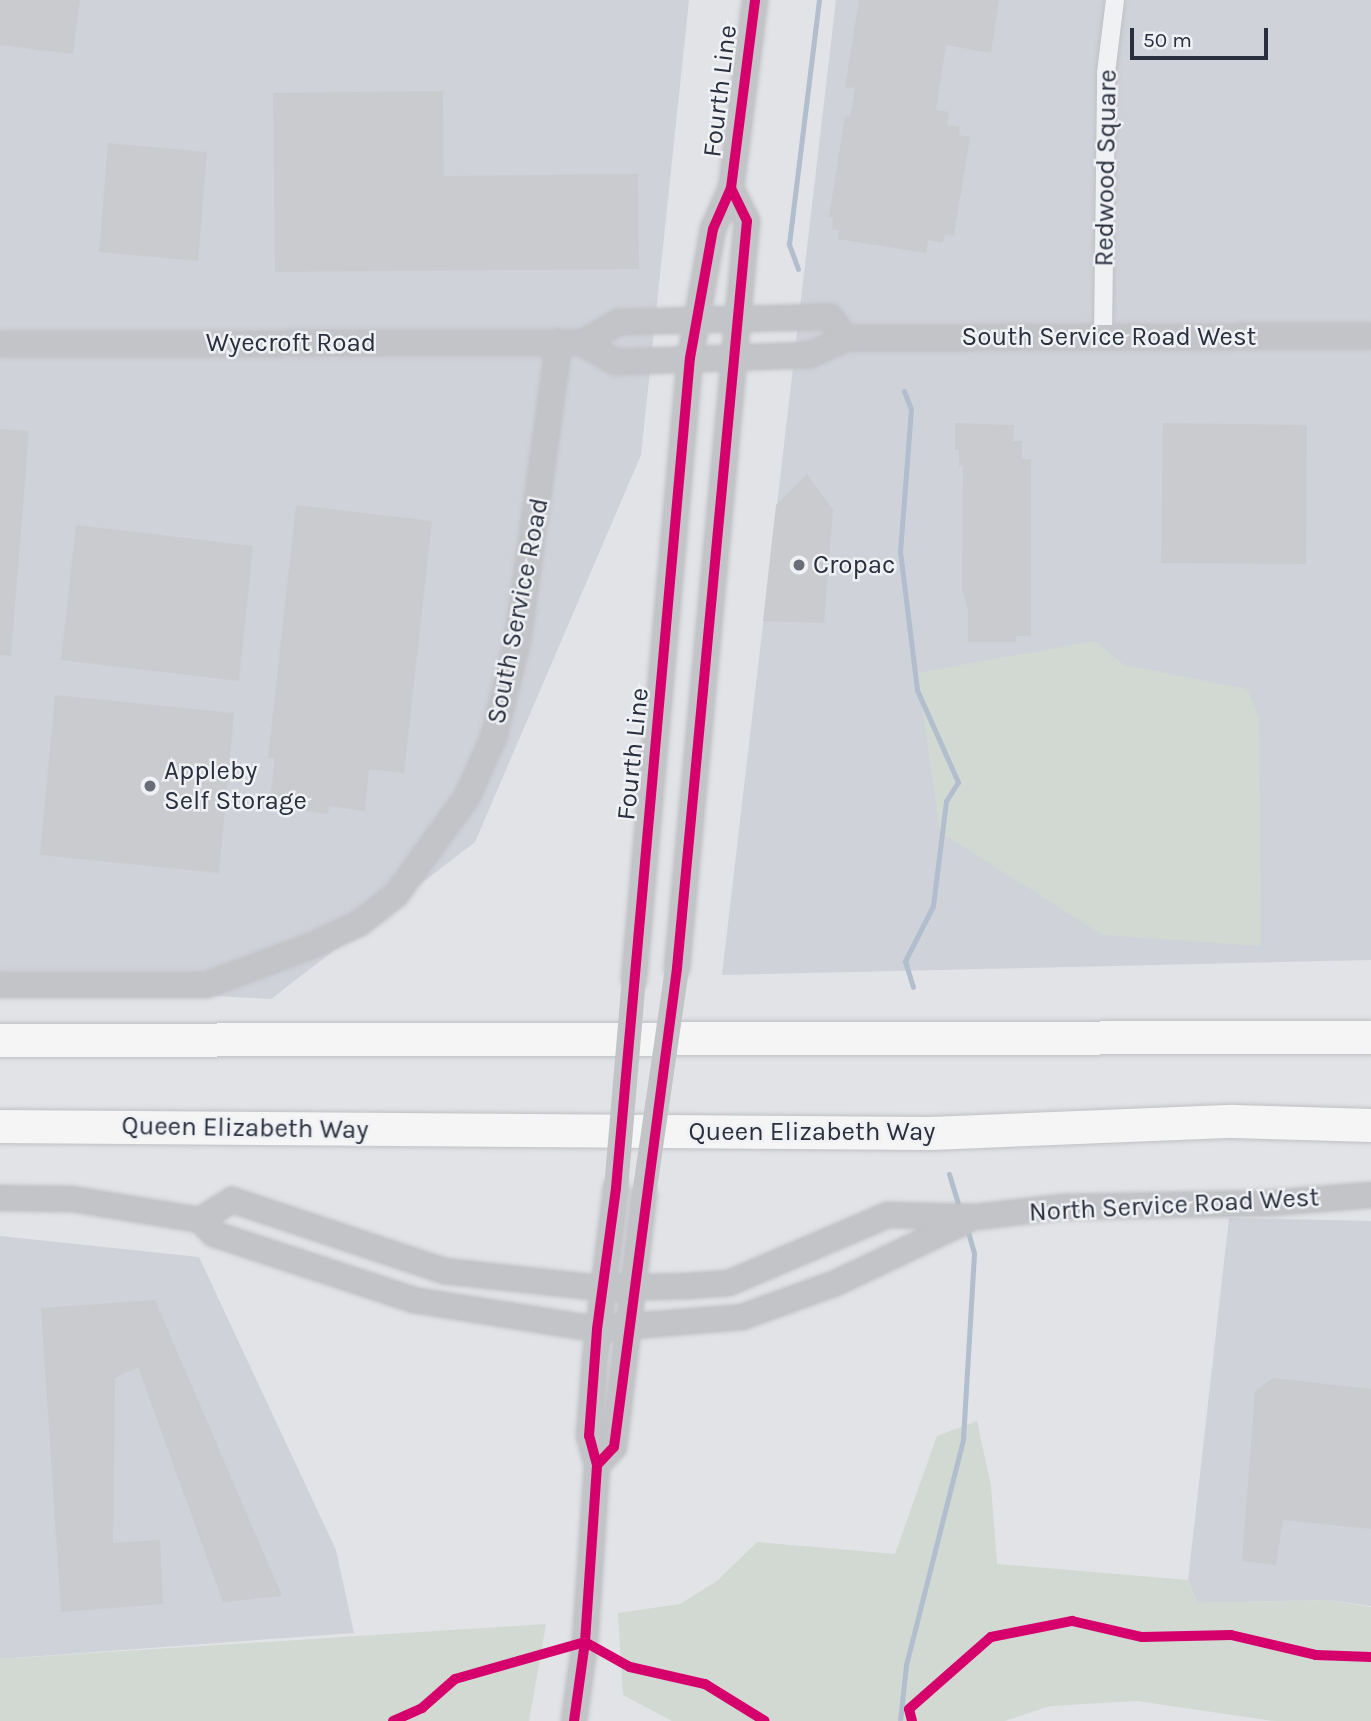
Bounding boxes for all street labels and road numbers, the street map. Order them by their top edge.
street label: Fourth Line [696,23,744,159]
street label: Redwood Square [1089,69,1123,267]
street label: South Service Road West [962,321,1256,353]
street label: Wyecroft Road [206,327,376,359]
street label: South Service Road [481,495,555,727]
street label: Fourth Line [611,686,655,822]
street label: Queen Elizabeth Way [121,1110,369,1146]
street label: Queen Elizabeth Way [689,1116,935,1148]
street label: North Service Road West [1028,1182,1320,1228]

